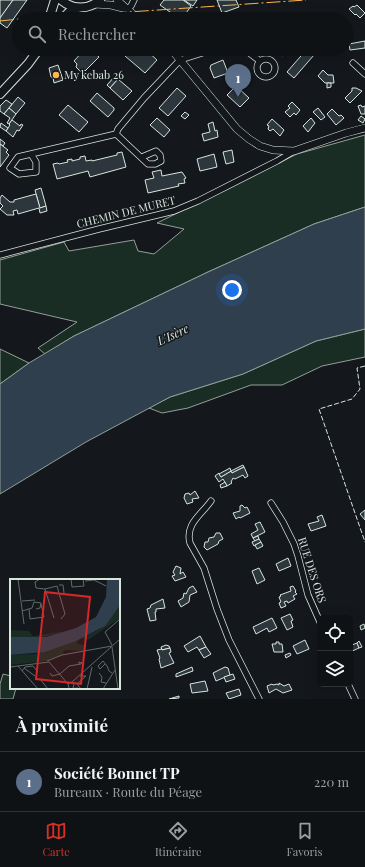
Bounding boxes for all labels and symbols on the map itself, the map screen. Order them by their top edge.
pin: 1 [225,64,251,97]
place label: My kebab 26 [64,67,124,82]
marker: My kebab 26 [51,70,61,80]
street label: CHEMIN DE MURET [75,192,177,231]
your location [222,280,242,300]
water label: L'Isère [153,320,191,349]
street label: RUE DES ORS [295,535,330,605]
inset map [10,579,120,689]

